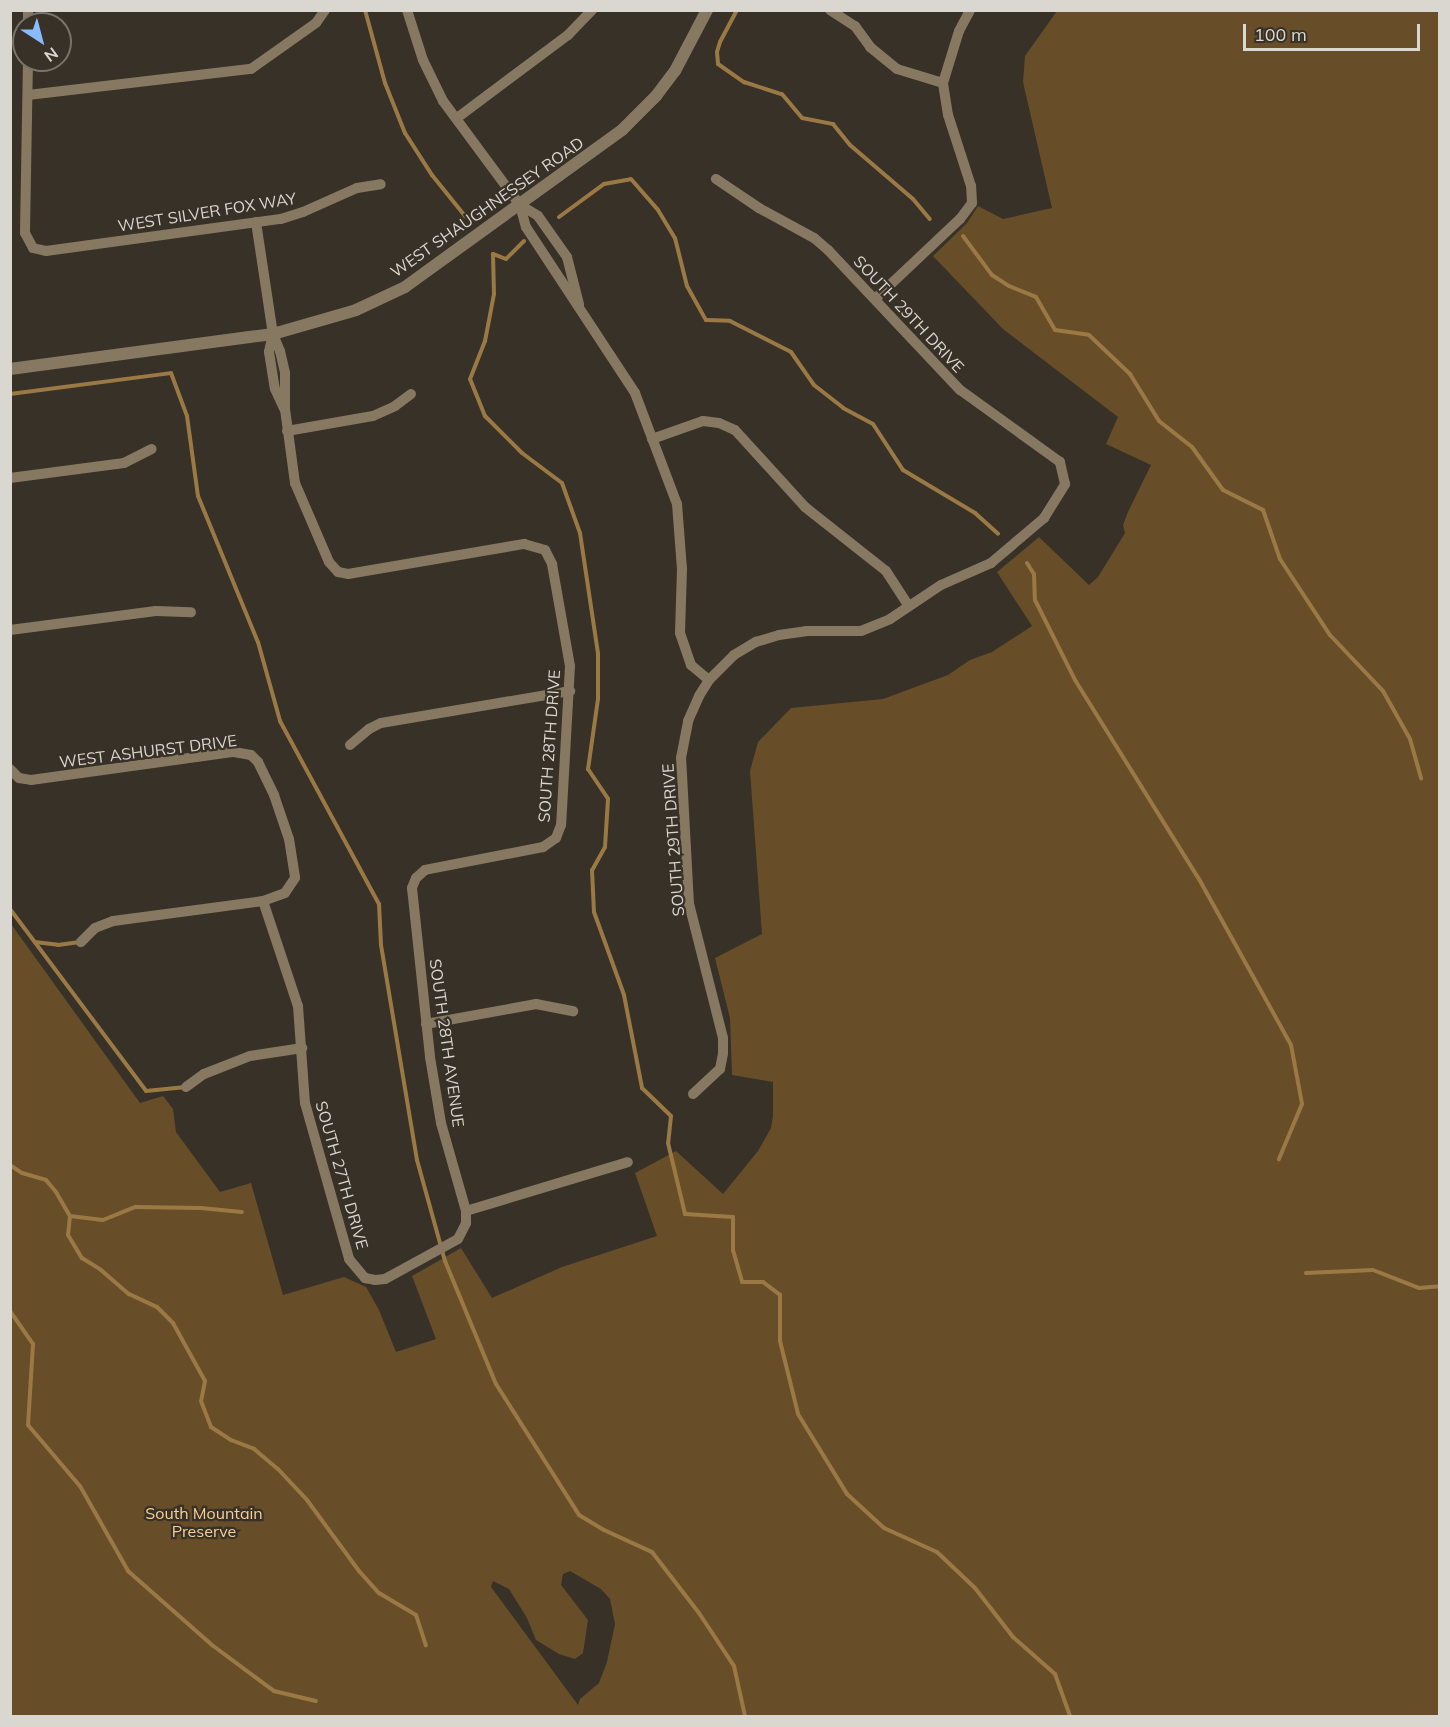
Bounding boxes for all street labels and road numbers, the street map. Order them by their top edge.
street label: WEST SHAUGHNESSEY ROAD [387,133,587,281]
street label: WEST SILVER FOX WAY [116,188,298,236]
street label: SOUTH 29TH DRIVE [850,251,968,377]
street label: SOUTH 28TH DRIVE [534,669,564,823]
street label: WEST ASHURST DRIVE [58,731,238,771]
street label: SOUTH 29TH DRIVE [658,763,688,917]
street label: SOUTH 28TH AVENUE [426,958,468,1128]
street label: SOUTH 27TH DRIVE [312,1099,372,1251]

